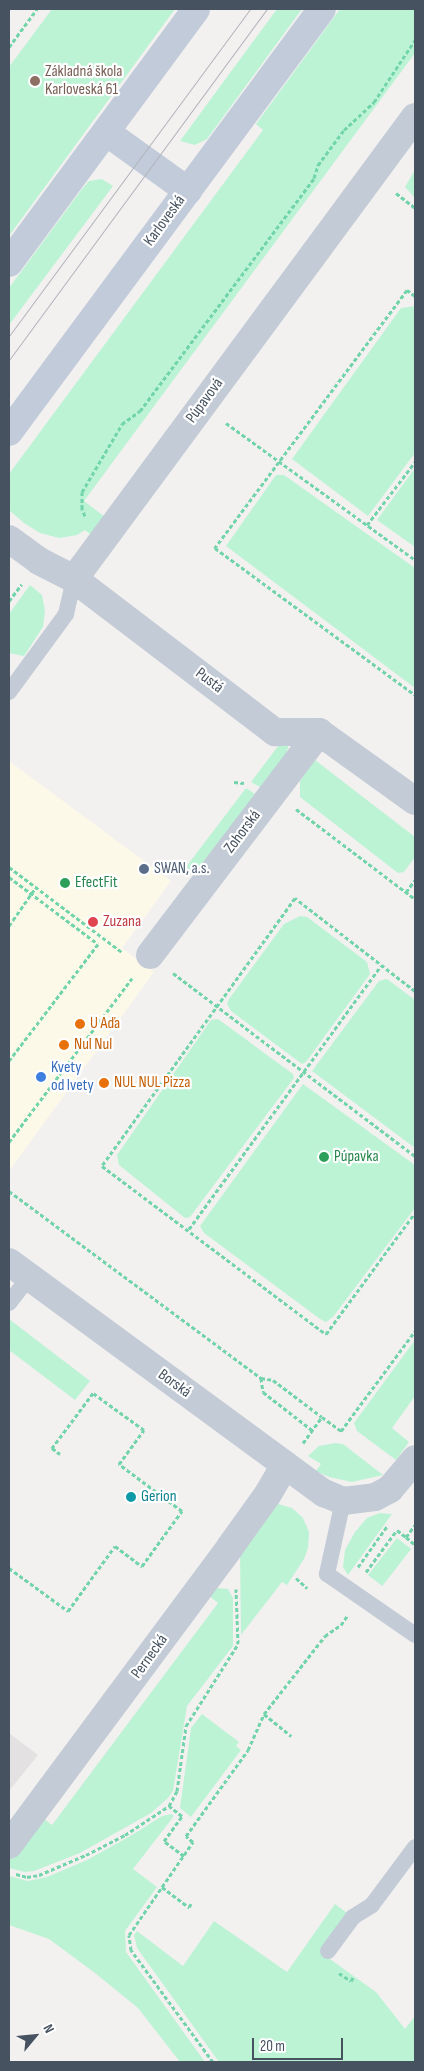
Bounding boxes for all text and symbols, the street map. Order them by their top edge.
place label: Základná škola Karloveská 61 [45,62,122,100]
marker: Základná škola Karloveská 61 [29,75,41,87]
street label: Karloveská [140,192,190,250]
street label: Púpavová [182,375,228,427]
street label: Pustá [191,664,227,698]
street label: Zohorská [221,807,265,857]
place label: SWAN, a.s. [154,859,209,879]
marker: SWAN, a.s. [138,863,150,875]
place label: EfectFit [75,873,118,893]
marker: EfectFit [59,877,71,889]
place label: Zuzana [103,912,141,932]
marker: Zuzana [87,916,99,928]
place label: U Aďa [90,1014,120,1034]
marker: U Aďa [74,1018,86,1030]
place label: Nul Nul [74,1035,112,1055]
marker: Nul Nul [58,1039,70,1051]
place label: Kvety od Ivety [51,1058,94,1096]
marker: Kvety od Ivety [35,1071,47,1083]
place label: NUL NUL Pizza [114,1073,190,1093]
marker: NUL NUL Pizza [98,1077,110,1089]
place label: Púpavka [334,1147,379,1167]
marker: Púpavka [318,1151,330,1163]
street label: Borská [154,1366,194,1402]
place label: Gerion [141,1487,177,1507]
marker: Gerion [125,1491,137,1503]
street label: Pernecká [128,1631,172,1683]
north arrow [10,2011,60,2061]
text: N [39,2021,58,2036]
scale bar [254,2028,345,2060]
text: 20 m [260,2037,285,2056]

